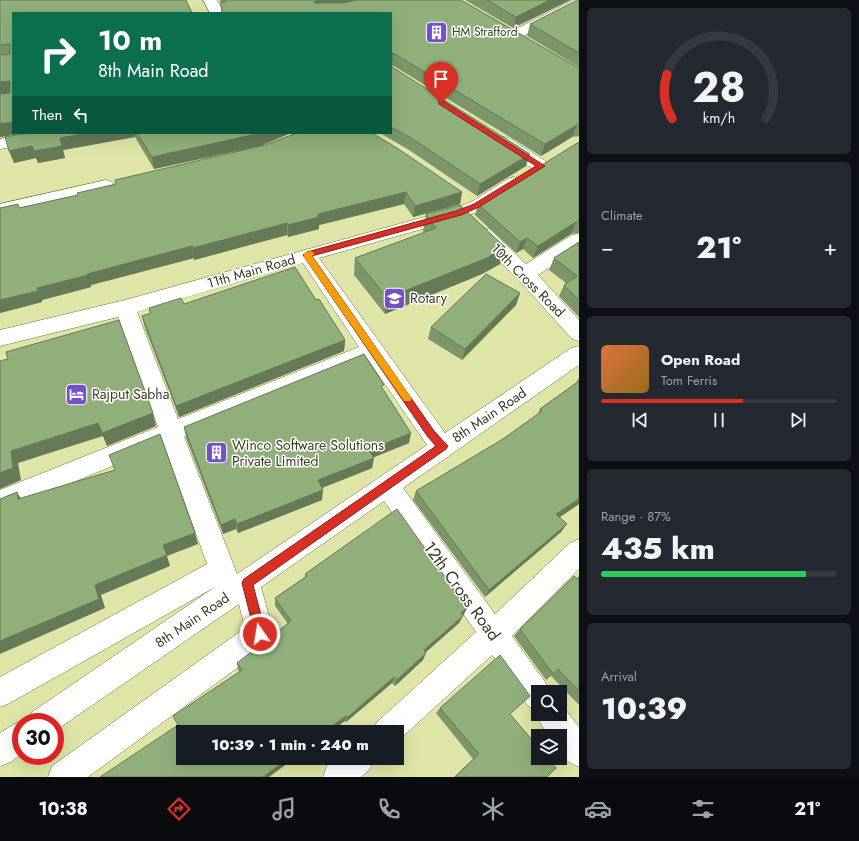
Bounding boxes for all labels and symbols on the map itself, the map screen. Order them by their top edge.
building icon: HM Strafford [423,19,449,45]
place label: HM Strafford [452,23,518,41]
pin [424,62,458,103]
street label: 10th Cross Road [487,239,569,321]
street label: 11th Main Road [205,249,297,293]
school or university icon: Rotary [381,285,407,311]
place label: Rotary [410,288,448,308]
hotel icon: Rajput Sabha [64,381,90,407]
street label: 8th Main Road [448,383,530,447]
place label: Rajput Sabha [92,384,169,404]
place label: Winco Software Solutions Private Limited [232,435,384,471]
building icon: Winco Software Solutions Private Limited [203,440,229,466]
street label: 12th Cross Road [418,536,506,646]
street label: 8th Main Road [151,588,233,652]
position arrow [239,613,281,655]
speed limit sign: 30 [12,713,64,765]

